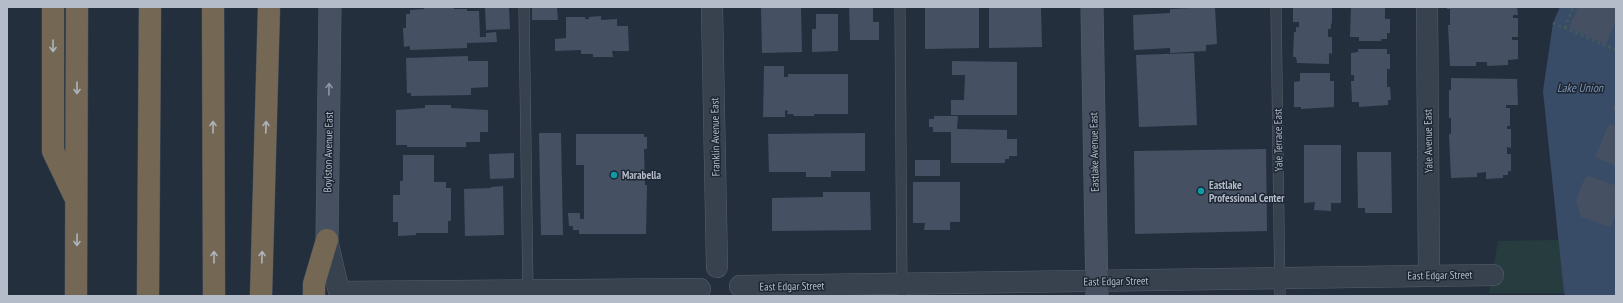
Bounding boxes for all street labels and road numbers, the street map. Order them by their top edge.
street label: Franklin Avenue East [707,97,723,177]
street label: Yale Terrace East [1270,108,1286,172]
street label: Yale Avenue East [1420,109,1436,173]
street label: Boylston Avenue East [320,111,336,193]
street label: Eastlake Avenue East [1086,112,1102,192]
street label: East Edgar Street [1407,267,1473,283]
street label: East Edgar Street [1083,273,1149,289]
street label: East Edgar Street [759,278,825,294]

